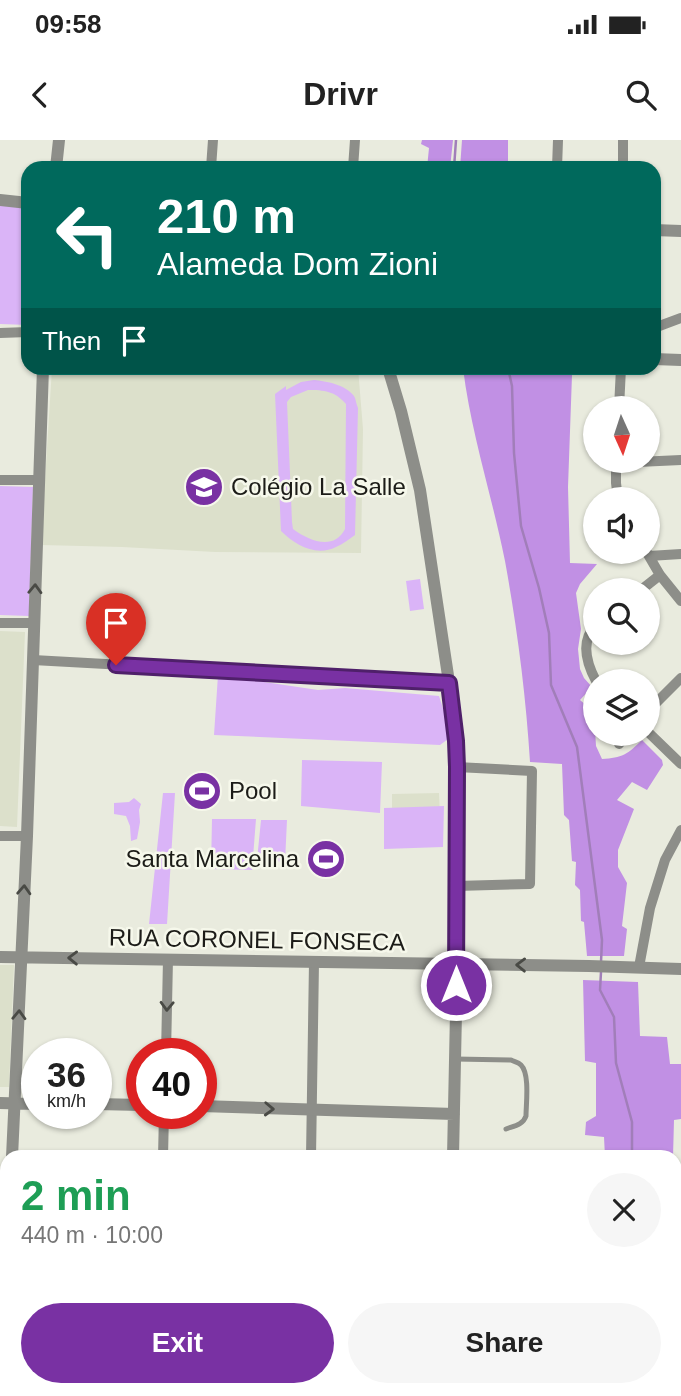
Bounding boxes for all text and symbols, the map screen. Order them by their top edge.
text: 09:58 [35,9,102,39]
icon: back [21,76,59,114]
text: Drivr [303,76,378,112]
icon: search [622,76,660,114]
icon: left [42,189,133,280]
text: 210 m [157,189,296,243]
text: Alameda Dom Zioni [157,246,438,282]
icon: arrive [115,322,153,360]
text: Then [42,326,101,356]
north arrow [583,396,660,472]
map controls [583,396,660,746]
school or university icon: Colégio La Salle [183,466,225,508]
place label: Colégio La Salle [231,473,406,500]
button: sound [583,487,660,564]
button: search [583,578,660,655]
one-way arrow [28,583,43,594]
pin [86,593,146,665]
icon: arrive [97,604,135,642]
button: layers [583,669,660,746]
sports icon: Pool [181,770,223,812]
place label: Pool [229,777,277,804]
sports icon: Santa Marcelina [305,838,347,880]
place label: Santa Marcelina [126,845,300,872]
one-way arrow [17,884,32,895]
street label: RUA CORONEL FONSECA [109,923,405,956]
position arrow [419,948,493,1022]
one-way arrow [67,950,77,966]
one-way arrow [515,957,525,973]
one-way arrow [159,1002,175,1012]
one-way arrow [11,1009,26,1020]
speed limit sign: 40 [126,1038,217,1129]
text: 36 [47,1055,86,1094]
text: km/h [47,1091,86,1111]
one-way arrow [264,1101,275,1116]
text: 2 min [21,1172,131,1219]
button: close [587,1173,661,1247]
text: 440 m · 10:00 [21,1222,163,1248]
button: Exit [21,1303,334,1383]
button: Share [348,1303,661,1383]

